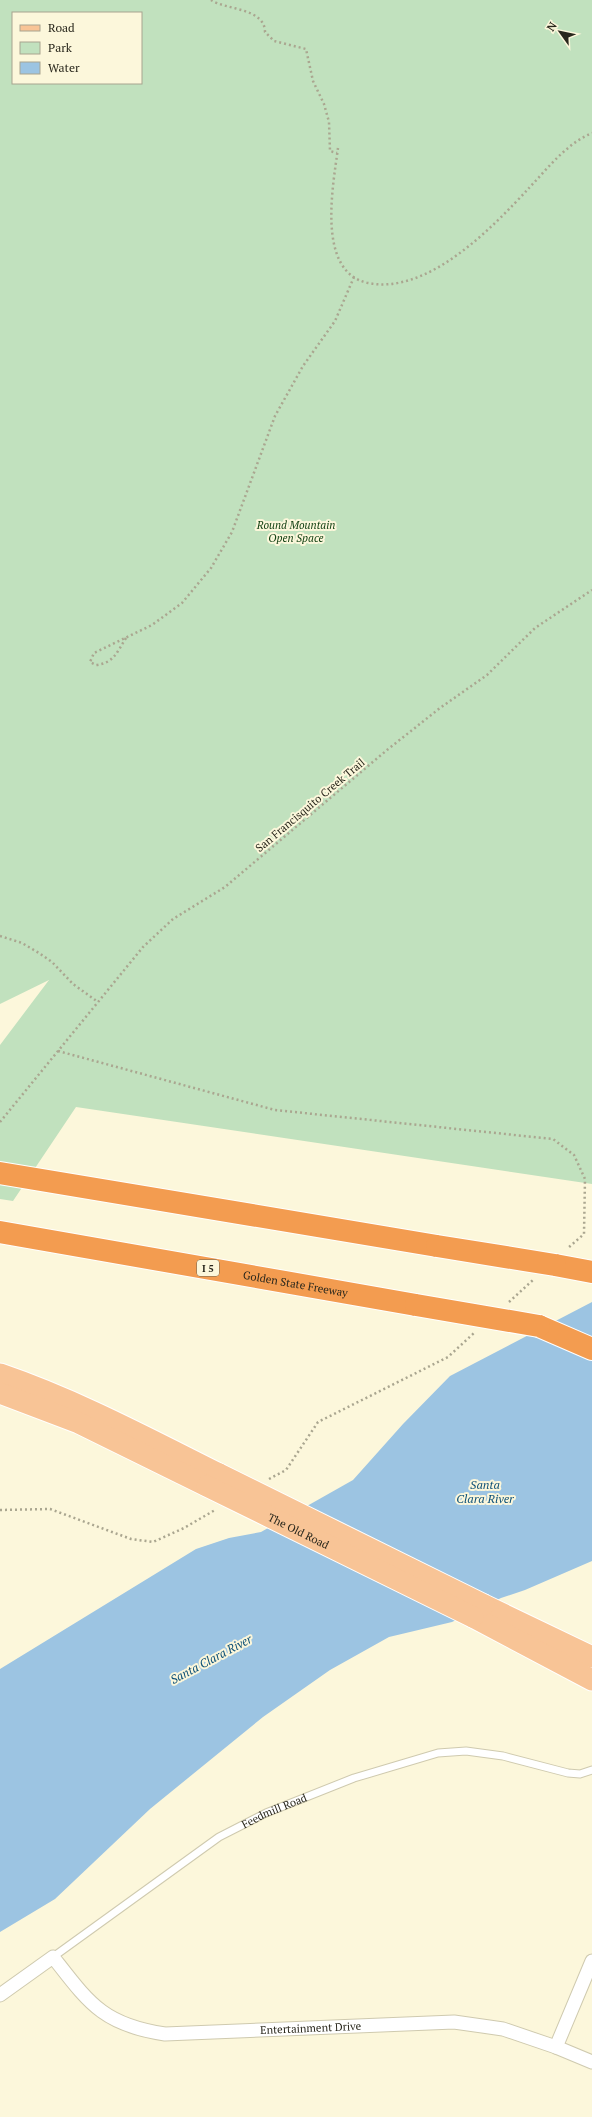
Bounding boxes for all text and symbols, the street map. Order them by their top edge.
legend [12,12,142,84]
north arrow [540,12,580,52]
text: N [543,19,560,34]
text: Road [48,20,75,35]
text: Park [48,40,73,55]
text: Water [48,60,80,75]
park label: Round Mountain Open Space [256,518,335,545]
street label: San Francisquito Creek Trail [253,755,367,855]
road number: I 5 [197,1260,219,1276]
street label: Golden State Freeway [242,1268,349,1300]
water label: Santa Clara River [456,1477,515,1506]
street label: The Old Road [266,1510,331,1552]
water label: Santa Clara River [168,1631,256,1687]
street label: Feedmill Road [239,1790,309,1831]
street label: Entertainment Drive [260,2019,362,2037]

